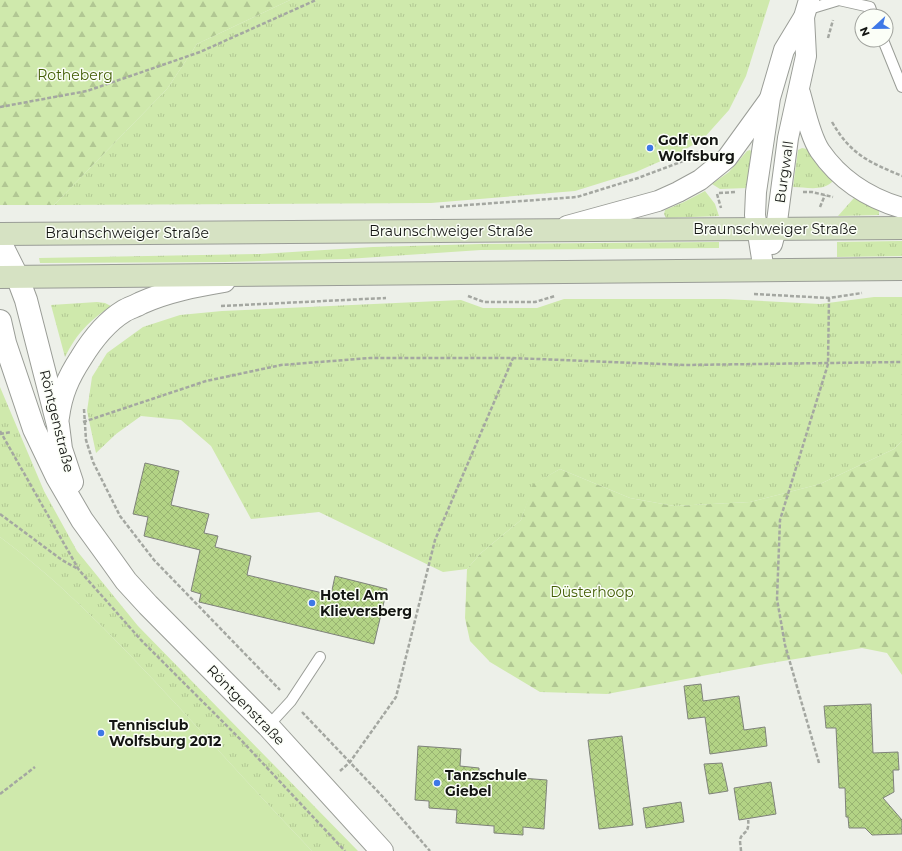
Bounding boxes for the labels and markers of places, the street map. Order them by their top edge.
place label: Golf von Wolfsburg [658,131,735,165]
marker: Golf von Wolfsburg [645,143,655,153]
place label: Hotel Am Klieversberg [320,586,412,620]
marker: Hotel Am Klieversberg [307,598,317,608]
place label: Tennisclub Wolfsburg 2012 [109,716,221,750]
marker: Tennisclub Wolfsburg 2012 [96,728,106,738]
place label: Tanzschule Giebel [445,766,527,800]
marker: Tanzschule Giebel [432,778,442,788]

